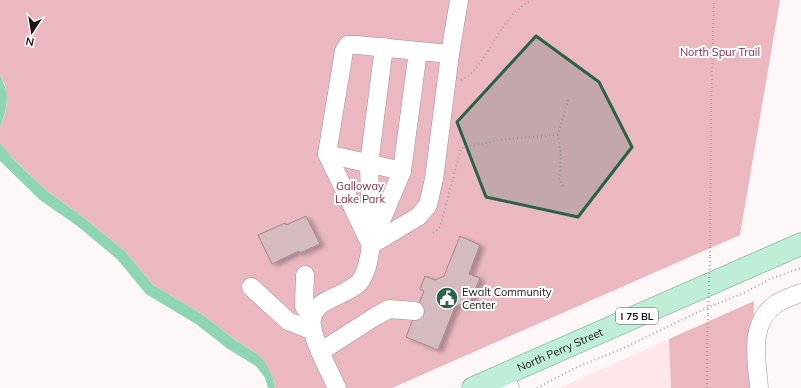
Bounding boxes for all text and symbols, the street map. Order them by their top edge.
north arrow [12,12,52,52]
text: N [24,34,35,49]
park label: North Spur Trail [680,45,760,59]
park label: Galloway Lake Park [335,179,385,206]
public building icon: Ewalt Community Center [434,285,460,311]
place label: Ewalt Community Center [462,285,552,312]
road number: I 75 BL [616,308,658,324]
street label: North Perry Street [515,325,605,375]

